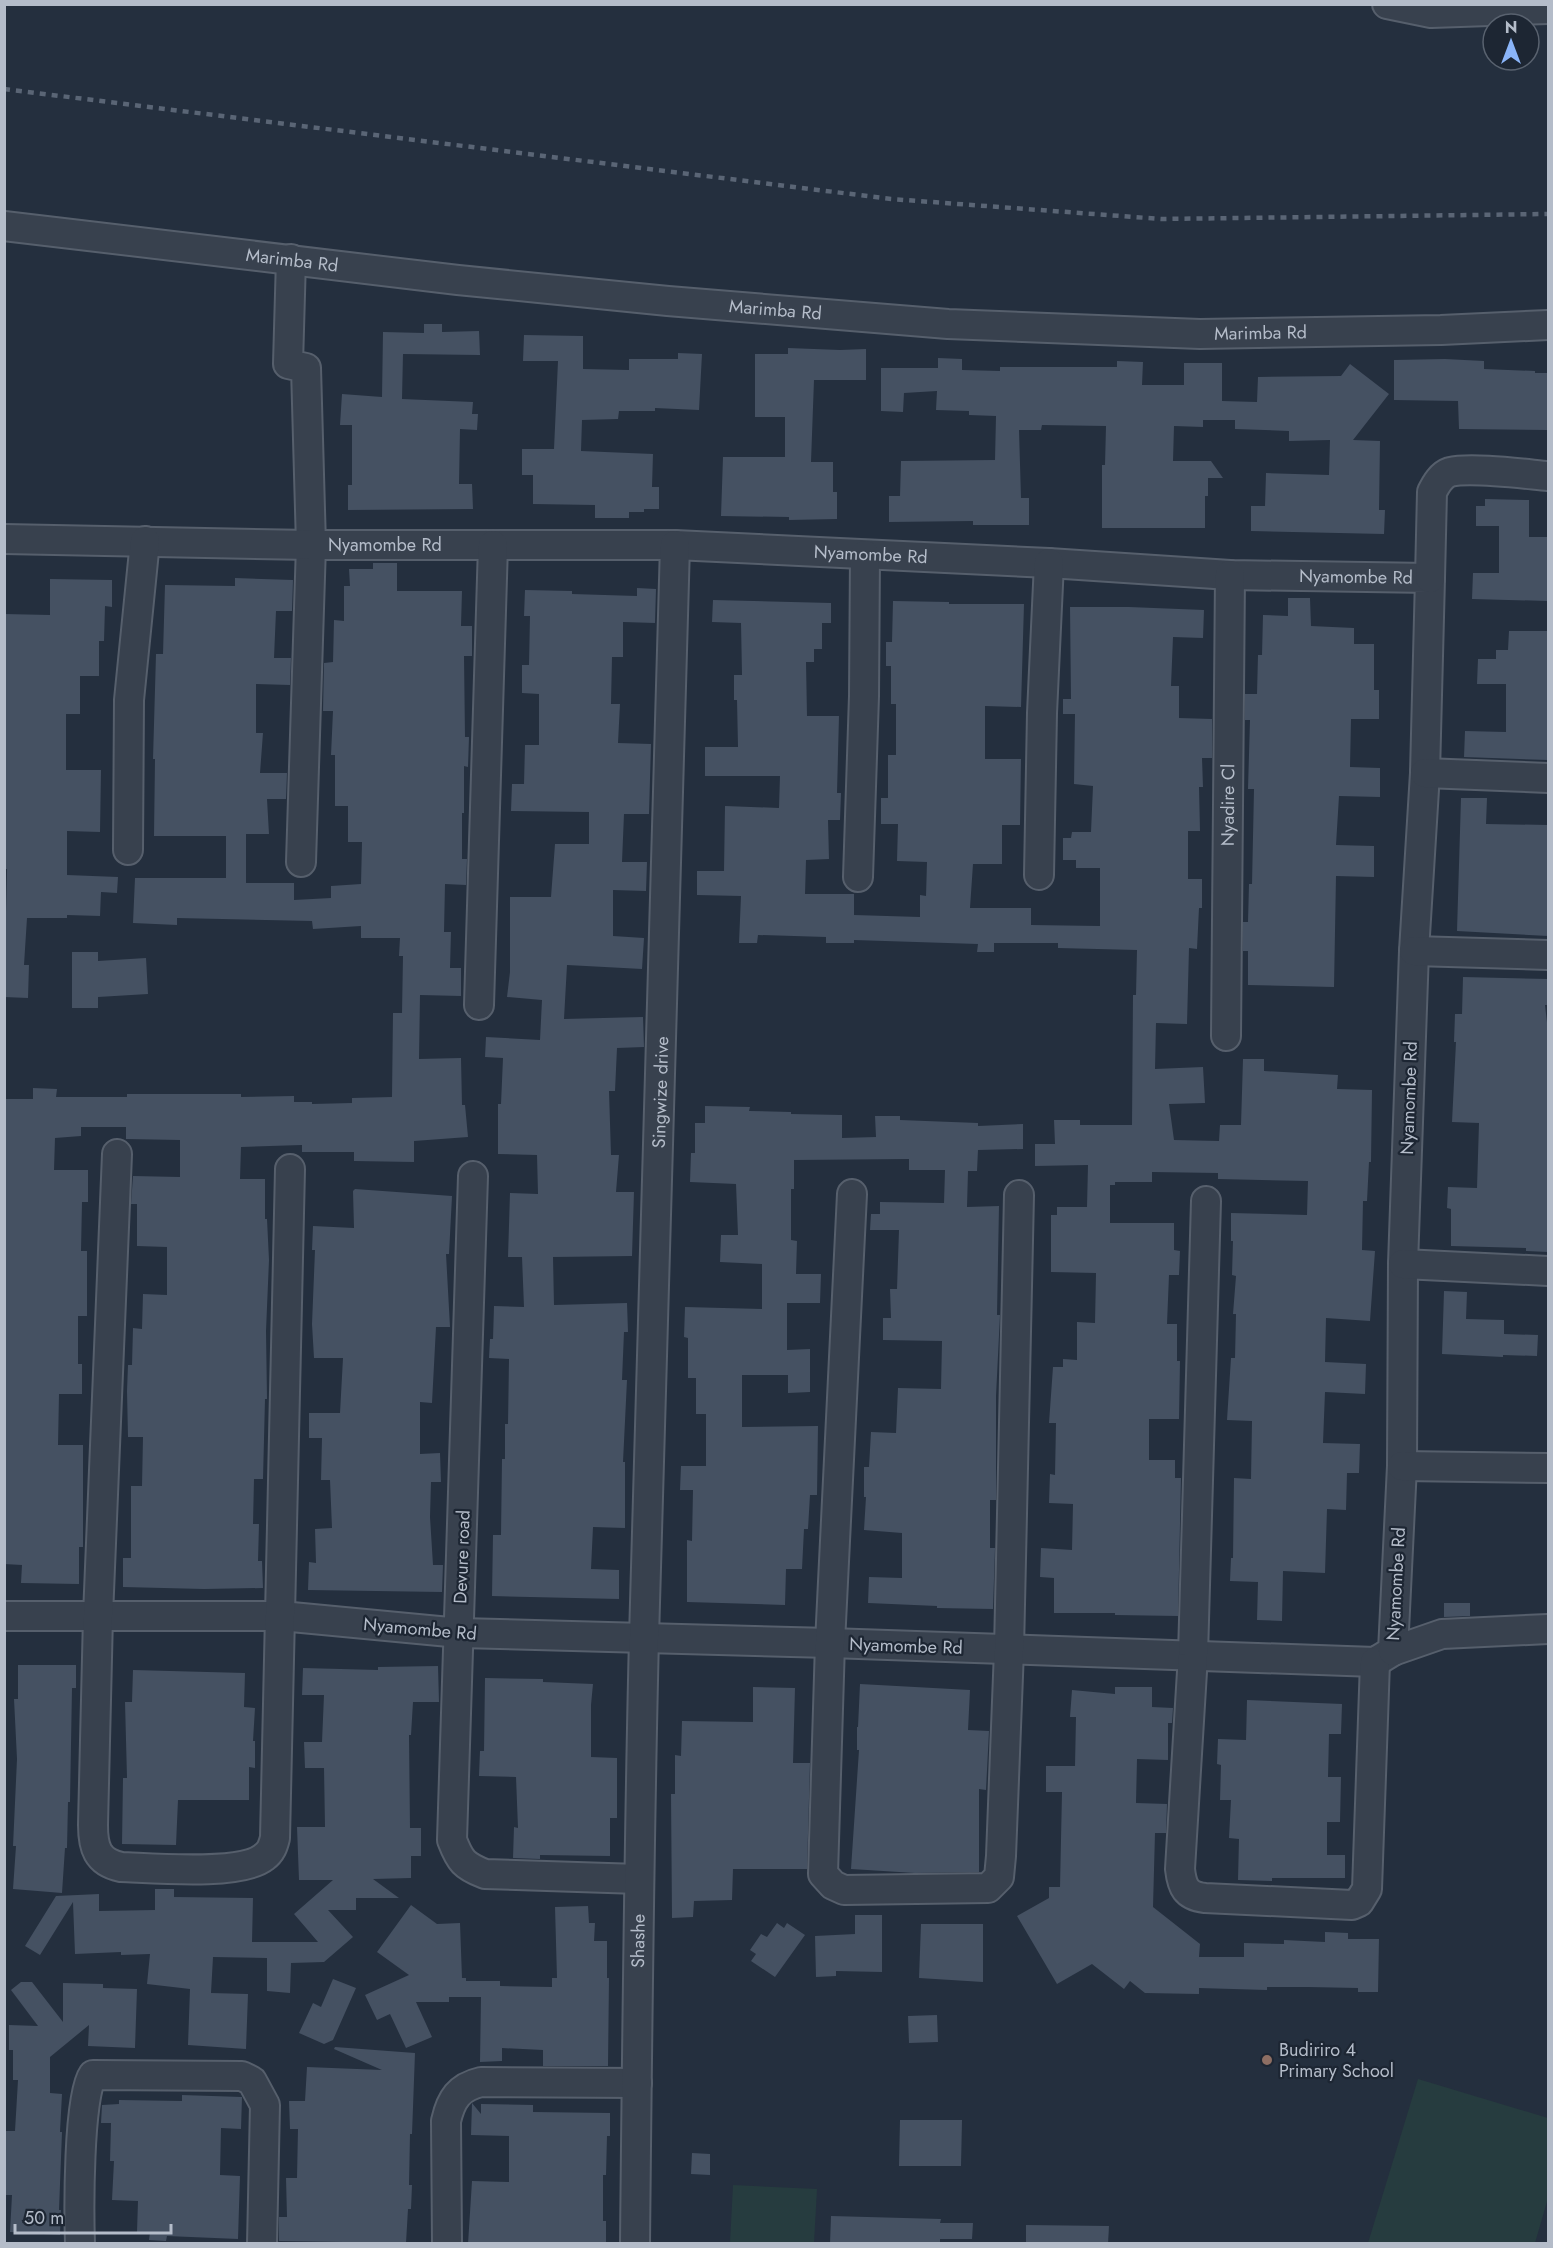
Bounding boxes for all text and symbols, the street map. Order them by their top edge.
north arrow [1481,12,1541,72]
text: N [1505,16,1517,39]
street label: Marimba Rd [244,242,340,279]
street label: Marimba Rd [728,293,823,327]
street label: Marimba Rd [1214,319,1307,347]
street label: Nyamombe Rd [328,532,442,558]
street label: Nyamombe Rd [813,539,928,570]
street label: Nyamombe Rd [1299,563,1413,591]
street label: Nyadire Cl [1215,764,1241,846]
street label: Singwize drive [646,1036,675,1149]
street label: Nyamombe Rd [1394,1041,1424,1155]
street label: Devure road [447,1510,477,1604]
street label: Nyamombe Rd [1380,1527,1412,1641]
street label: Nyamombe Rd [362,1611,478,1647]
street label: Nyamombe Rd [849,1631,963,1661]
street label: Shashe [625,1914,652,1968]
place label: Budiriro 4 Primary School [1279,2037,1394,2084]
marker: Budiriro 4 Primary School [1260,2053,1274,2067]
scale bar [15,2197,171,2235]
text: 50 m [24,2205,64,2231]

